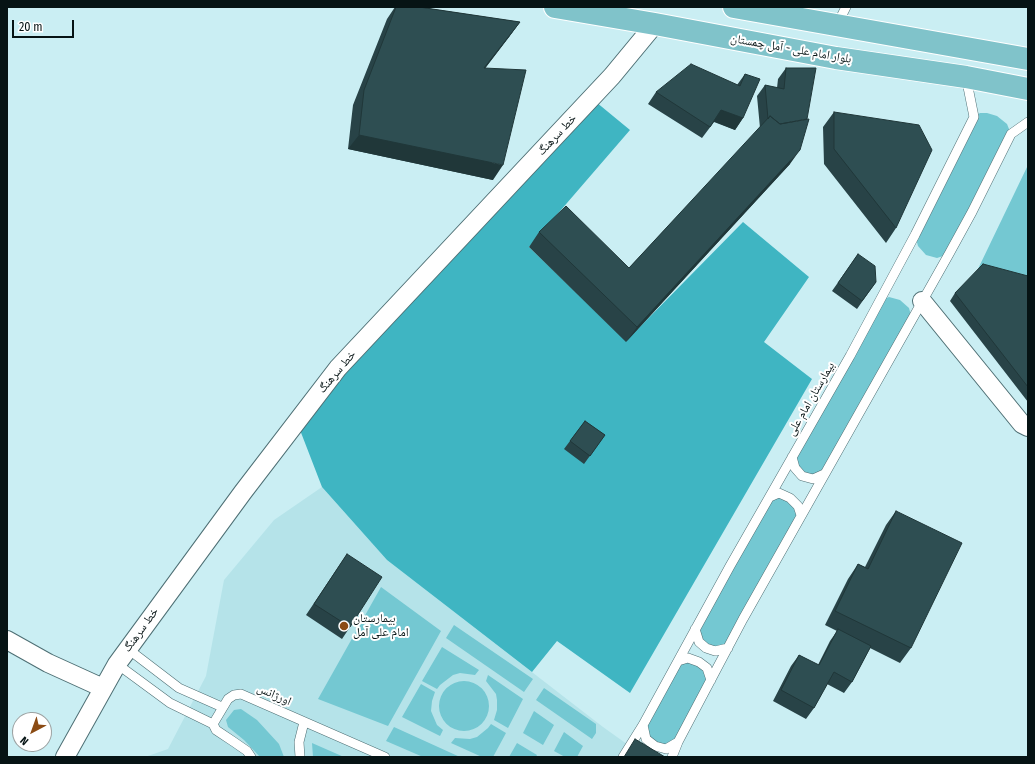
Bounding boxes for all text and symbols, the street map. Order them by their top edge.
scale bar [14,12,76,38]
text: 20 m [19,20,43,34]
street label: بلوار امام علی - آمل چمستان [729,31,853,67]
street label: خط سرهنگ [534,111,580,159]
street label: خط سرهنگ [315,348,359,396]
street label: بیمارستان امام علی [784,360,838,438]
street label: خط سرهنگ [120,605,162,655]
place label: بیمارستان امام علی آمل [353,612,409,640]
marker: بیمارستان امام علی آمل [338,620,350,632]
street label: اورژانس [255,681,293,709]
north arrow [12,712,52,752]
text: N [18,734,31,748]

